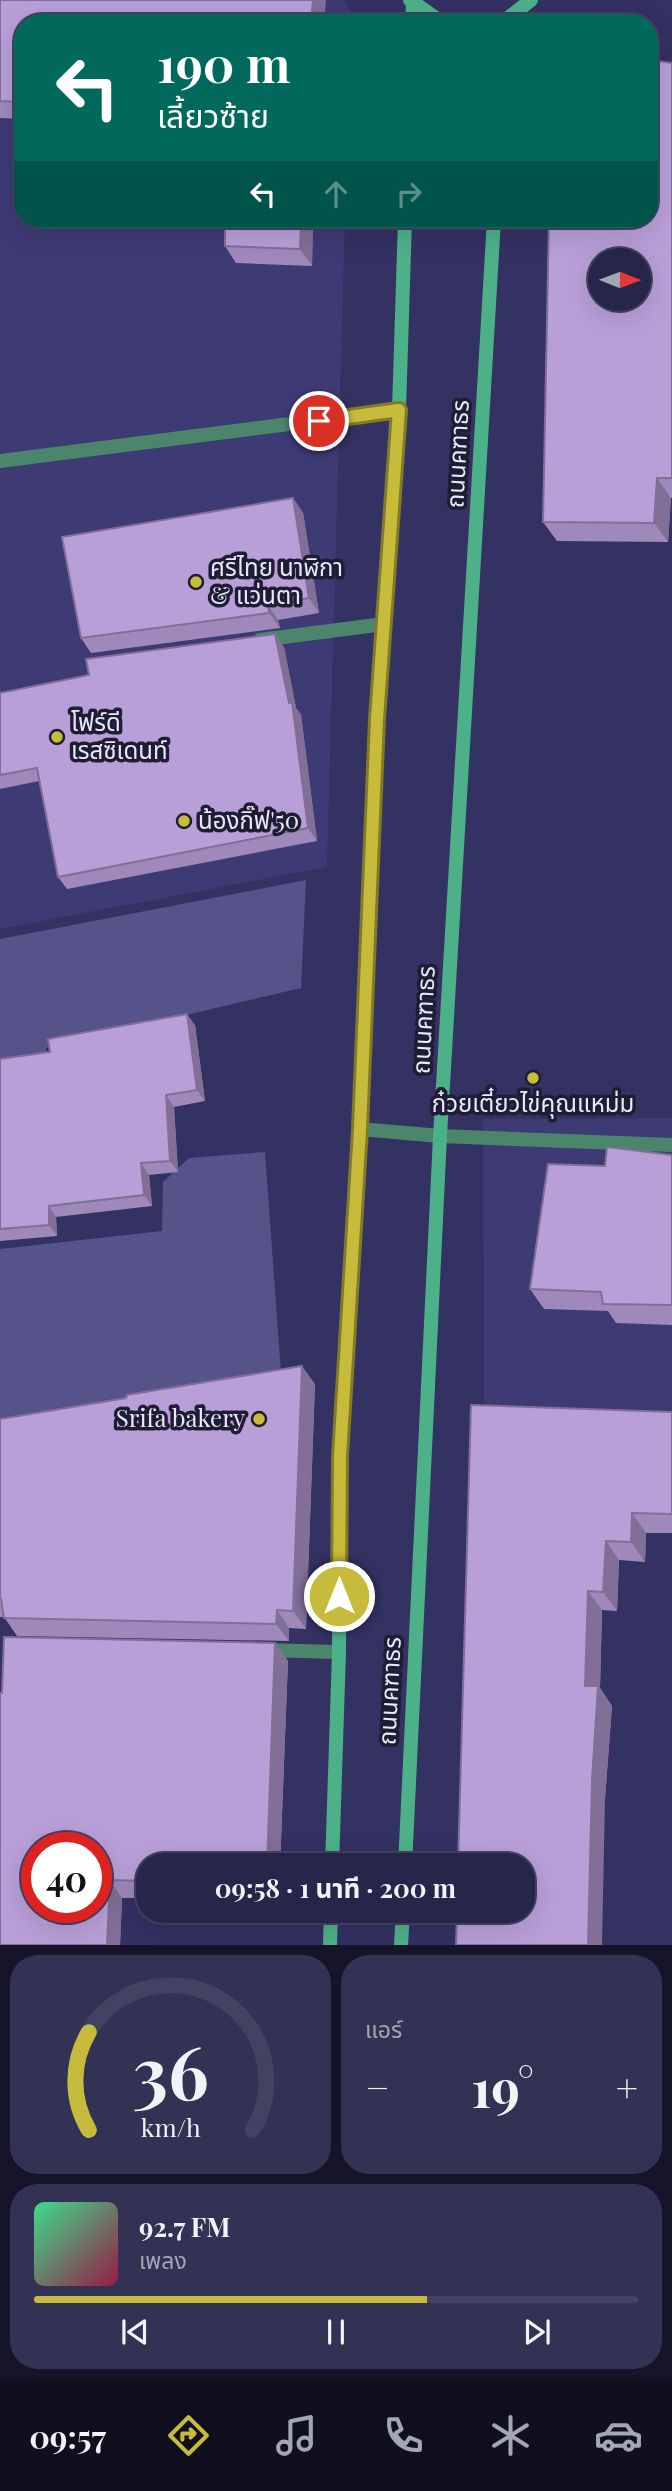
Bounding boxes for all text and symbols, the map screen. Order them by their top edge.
text: 190 m [157,30,290,95]
icon: left [42,42,133,133]
text: เลี้ยวซ้าย [157,93,269,136]
icon: left [244,175,282,213]
icon: ahead [317,175,355,213]
icon: right [390,175,428,213]
north arrow [588,248,651,312]
map controls [588,248,651,311]
pin [289,391,349,451]
street label: ถนนคฑาธร [437,399,475,509]
icon: arrive [300,402,338,440]
place label: ศรีไทย นาฬิกา & แว่นตา [210,550,343,610]
marker: ศรีไทย นาฬิกา & แว่นตา [188,574,204,590]
place label: โฟร์ดี เรสซิเดนท์ [71,705,168,765]
marker: โฟร์ดี เรสซิเดนท์ [49,729,65,745]
place label: น้องกิ๊ฟ'50 [198,803,299,835]
marker: น้องกิ๊ฟ'50 [176,813,192,829]
street label: ถนนคฑาธร [403,965,441,1075]
marker: ก๋วยเตี๋ยวไข่คุณแหม่ม [525,1070,541,1086]
place label: ก๋วยเตี๋ยวไข่คุณแหม่ม [432,1086,634,1119]
place label: Srifa bakery [116,1401,245,1433]
marker: Srifa bakery [251,1411,267,1427]
position arrow [302,1559,376,1633]
street label: ถนนคฑาธร [369,1636,407,1746]
speed limit sign: 40 [21,1832,112,1923]
text: 09:58 · 1 นาที · 200 m [215,1870,456,1905]
text: แอร์ [365,2013,402,2044]
text: 36 [132,2022,209,2119]
text: 19° [471,2052,534,2121]
text: − [365,2061,390,2112]
text: + [616,2061,638,2112]
text: km/h [141,2110,201,2143]
text: 92.7 FM [139,2209,230,2244]
text: เพลง [139,2244,187,2275]
icon: previous [116,2313,154,2351]
icon: pause [317,2313,355,2351]
icon: next [518,2313,556,2351]
icon: directions [164,2411,213,2460]
icon: music [272,2411,321,2460]
icon: phone [379,2411,428,2460]
icon: climate [486,2411,535,2460]
icon: car [594,2411,643,2460]
text: 09:57 [29,2414,106,2457]

